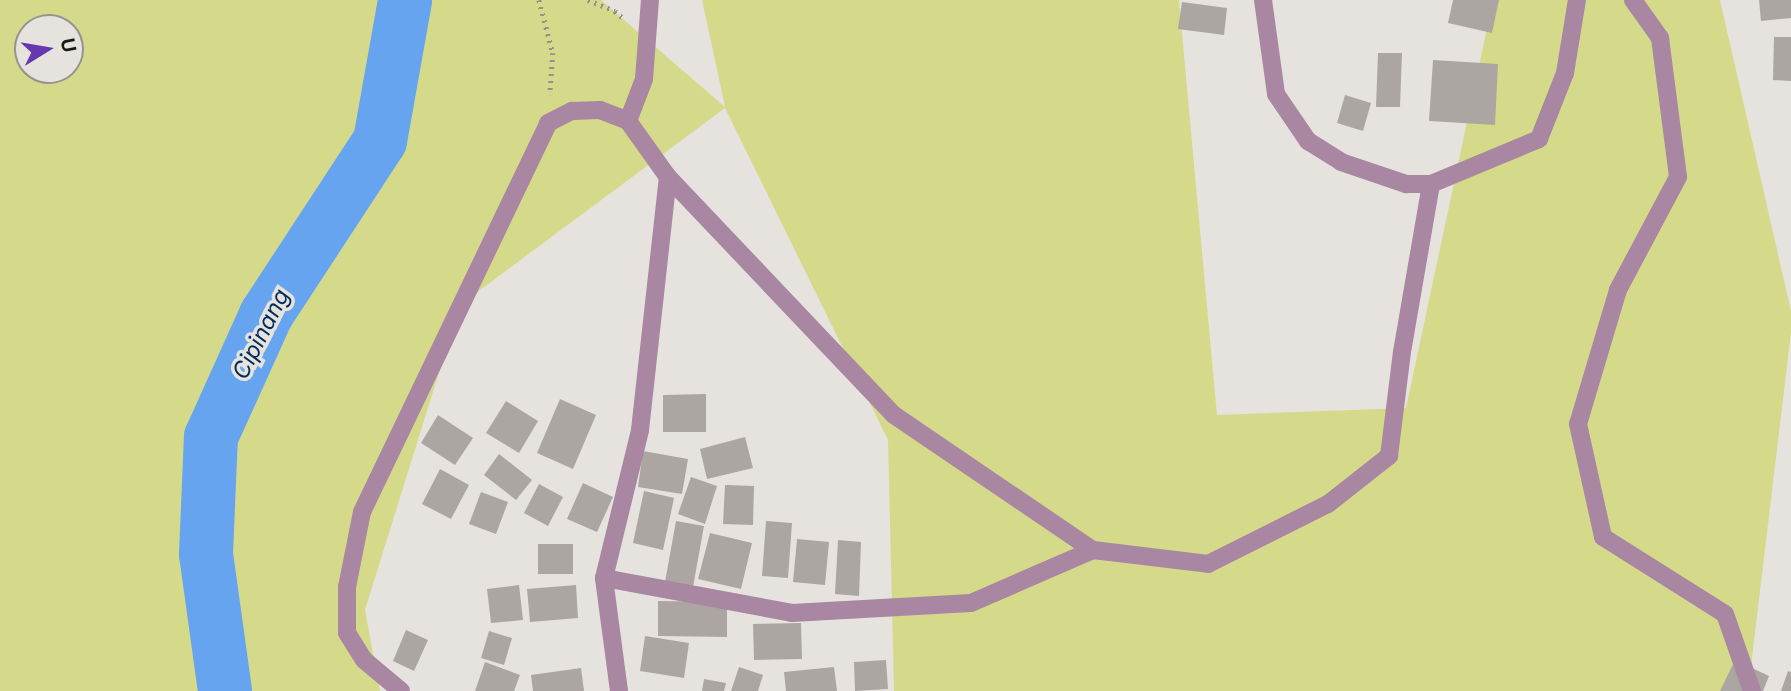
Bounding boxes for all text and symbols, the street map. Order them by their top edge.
north arrow [14,14,84,84]
text: U [56,36,81,54]
water label: Cipinang [227,284,295,384]

